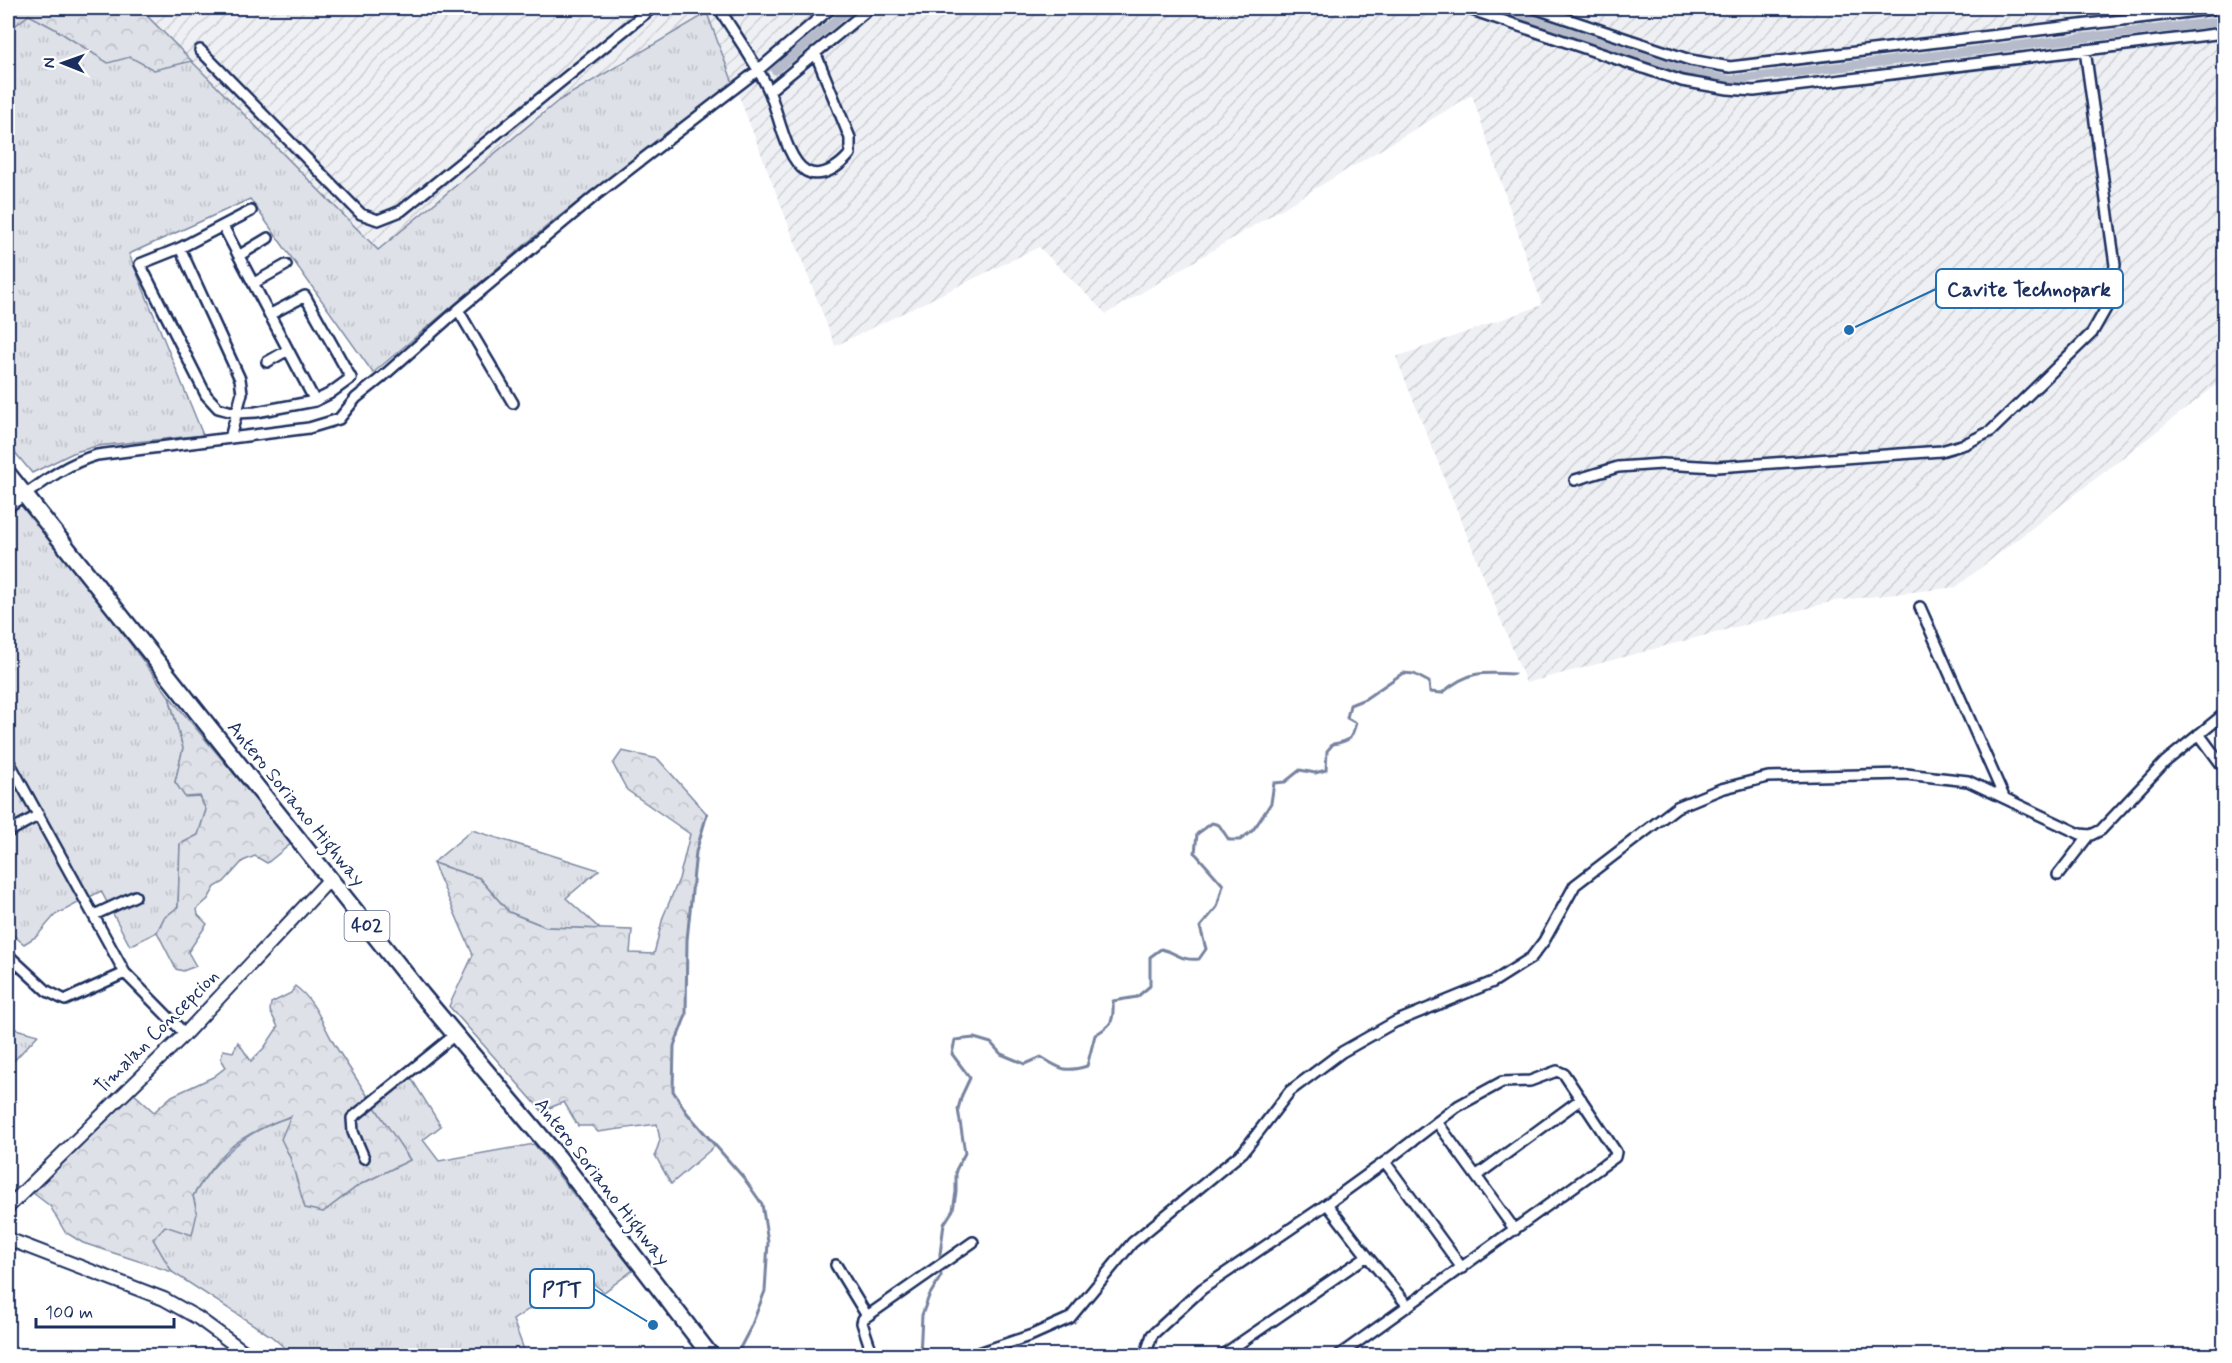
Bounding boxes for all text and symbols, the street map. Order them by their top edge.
north arrow [33,33,93,93]
text: N [39,57,60,68]
callout: Cavite Technopark [1936,269,2123,308]
text: Cavite Technopark [1947,276,2111,304]
street label: Antero Soriano Highway [219,715,372,894]
road number: 402 [344,911,389,941]
street label: Timalan Concepcion [89,964,225,1100]
street label: Antero Soriano Highway [526,1092,676,1273]
callout: PTT [530,1269,594,1308]
text: PTT [542,1276,582,1304]
scale bar [36,1291,174,1329]
text: 100 m [45,1301,93,1325]

